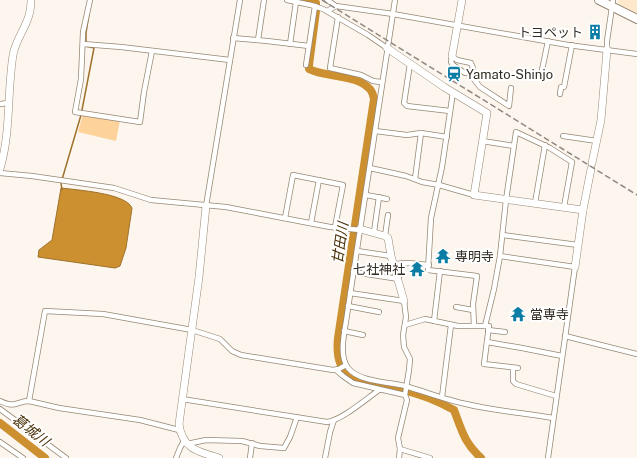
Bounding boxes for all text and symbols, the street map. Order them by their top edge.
building icon: トヨペット [586,23,604,41]
place label: トヨペット [518,25,583,40]
station icon: Yamato-Shinjo [445,65,463,83]
place label: Yamato-Shinjo [466,67,553,82]
water label: 甘田川 [329,219,351,265]
temple icon: 専明寺 [434,247,452,265]
place label: 専明寺 [455,249,494,264]
temple icon: 七社神社 [408,260,426,278]
place label: 七社神社 [353,262,405,277]
temple icon: 當専寺 [509,305,527,323]
place label: 當専寺 [530,307,569,322]
water label: 葛城川 [10,411,54,450]

